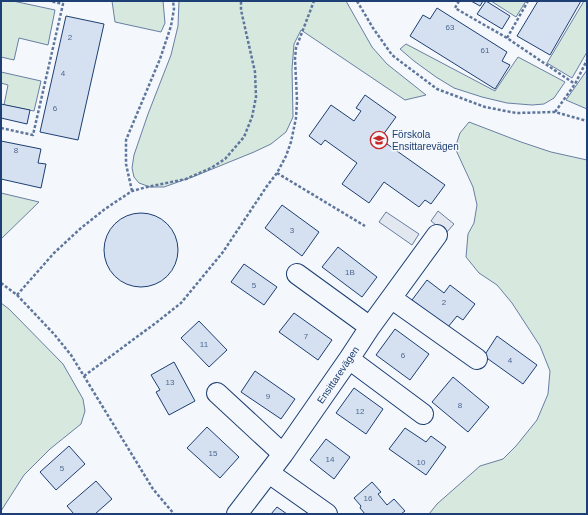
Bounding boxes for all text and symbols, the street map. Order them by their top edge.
house number: 63 [446,23,455,32]
house number: 2 [68,33,73,42]
house number: 61 [481,46,490,55]
house number: 4 [61,69,66,78]
house number: 6 [53,104,58,113]
place label: Förskola Ensittarevägen [392,129,459,152]
school or university icon: Förskola Ensittarevägen [369,130,389,150]
house number: 8 [14,146,19,155]
house number: 3 [290,226,295,235]
house number: 1B [345,268,355,277]
house number: 5 [252,281,257,290]
house number: 2 [442,298,447,307]
house number: 7 [304,332,309,341]
house number: 11 [200,340,209,349]
street label: Ensittarevägen [315,344,361,406]
house number: 6 [401,351,406,360]
house number: 4 [508,356,513,365]
house number: 13 [166,378,175,387]
house number: 9 [266,392,271,401]
house number: 8 [458,401,463,410]
house number: 12 [356,407,365,416]
house number: 15 [209,449,218,458]
house number: 14 [326,455,335,464]
house number: 10 [417,458,426,467]
house number: 5 [60,464,65,473]
house number: 16 [364,494,373,503]

